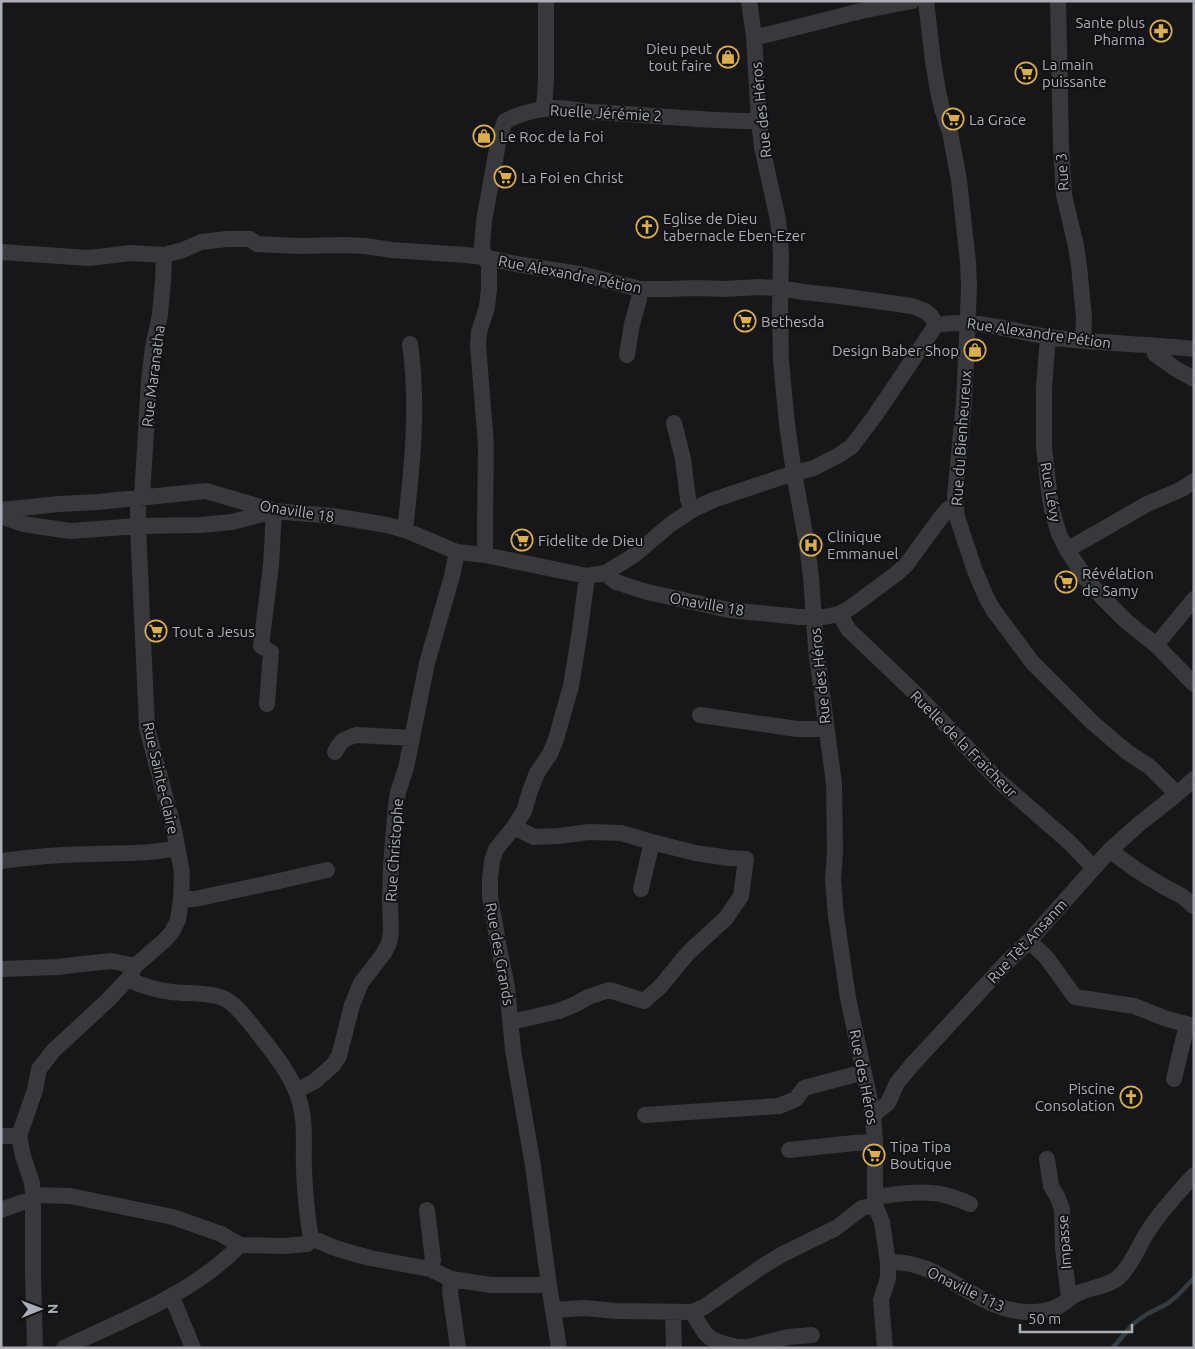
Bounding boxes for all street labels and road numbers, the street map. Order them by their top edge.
street label: Rue des Héros [748,61,774,159]
street label: Ruelle Jérémie 2 [550,102,662,124]
street label: Rue 3 [1052,152,1072,192]
street label: Rue Alexandre Pétion [497,252,643,296]
street label: Rue Alexandre Pétion [966,314,1112,352]
street label: Rue Maranatha [138,324,168,428]
street label: Rue du Bienheureux [948,369,974,506]
street label: Rue Lévy [1037,461,1065,523]
street label: Onaville 18 [258,497,336,525]
street label: Onaville 18 [668,589,746,619]
street label: Rue des Héros [807,627,833,725]
street label: Ruelle de la Fraîcheur [907,687,1021,801]
street label: Rue Sainte-Claire [140,720,182,836]
street label: Rue Christophe [382,798,406,902]
street label: Rue Tèt Ansanm [984,895,1070,987]
street label: Rue des Grands [483,901,517,1007]
street label: Rue des Héros [846,1028,882,1126]
street label: Impasse [1054,1214,1074,1270]
street label: Onaville 113 [925,1263,1007,1315]

